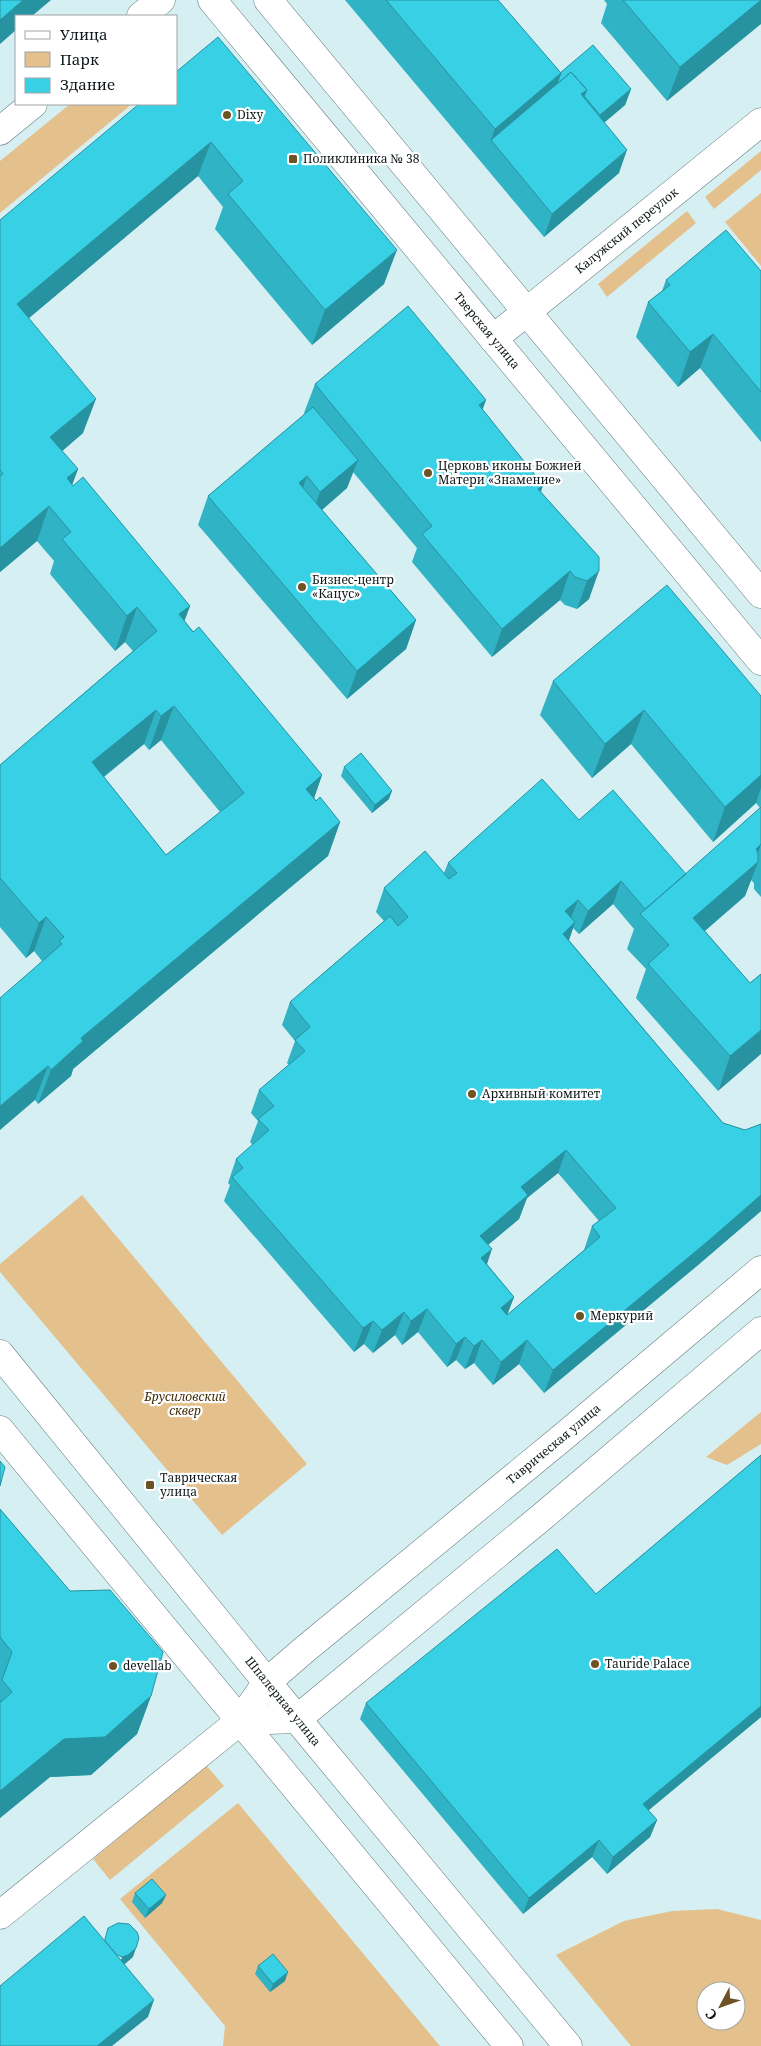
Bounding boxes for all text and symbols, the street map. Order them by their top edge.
legend [15,15,178,105]
text: Улица [60,24,108,44]
text: Парк [60,49,99,69]
text: Здание [60,74,115,94]
place label: Dixy [237,106,264,123]
marker: Dixy [221,109,233,121]
place label: Поликлиника № 38 [303,150,420,167]
marker: Поликлиника № 38 [287,153,299,165]
street label: Калужский переулок [571,183,682,277]
street label: Тверская улица [450,288,524,373]
place label: Церковь иконы Божией Матери «Знамение» [438,457,582,488]
marker: Церковь иконы Божией Матери «Знамение» [422,467,434,479]
place label: Бизнес-центр «Кацус» [312,571,394,602]
marker: Бизнес-центр «Кацус» [296,581,308,593]
place label: Архивный комитет [482,1085,601,1102]
marker: Архивный комитет [466,1088,478,1100]
place label: Меркурий [590,1307,653,1324]
marker: Меркурий [574,1310,586,1322]
park label: Брусиловский сквер [143,1388,226,1419]
street label: Таврическая улица [503,1400,604,1488]
place label: Таврическая улица [160,1469,238,1500]
marker: Таврическая улица [144,1479,156,1491]
street label: Шпалерная улица [242,1653,325,1750]
place label: Tauride Palace [605,1655,690,1672]
place label: devellab [123,1657,172,1674]
marker: Tauride Palace [589,1658,601,1670]
marker: devellab [107,1660,119,1672]
north arrow [696,1981,746,2031]
text: С [701,2005,721,2025]

